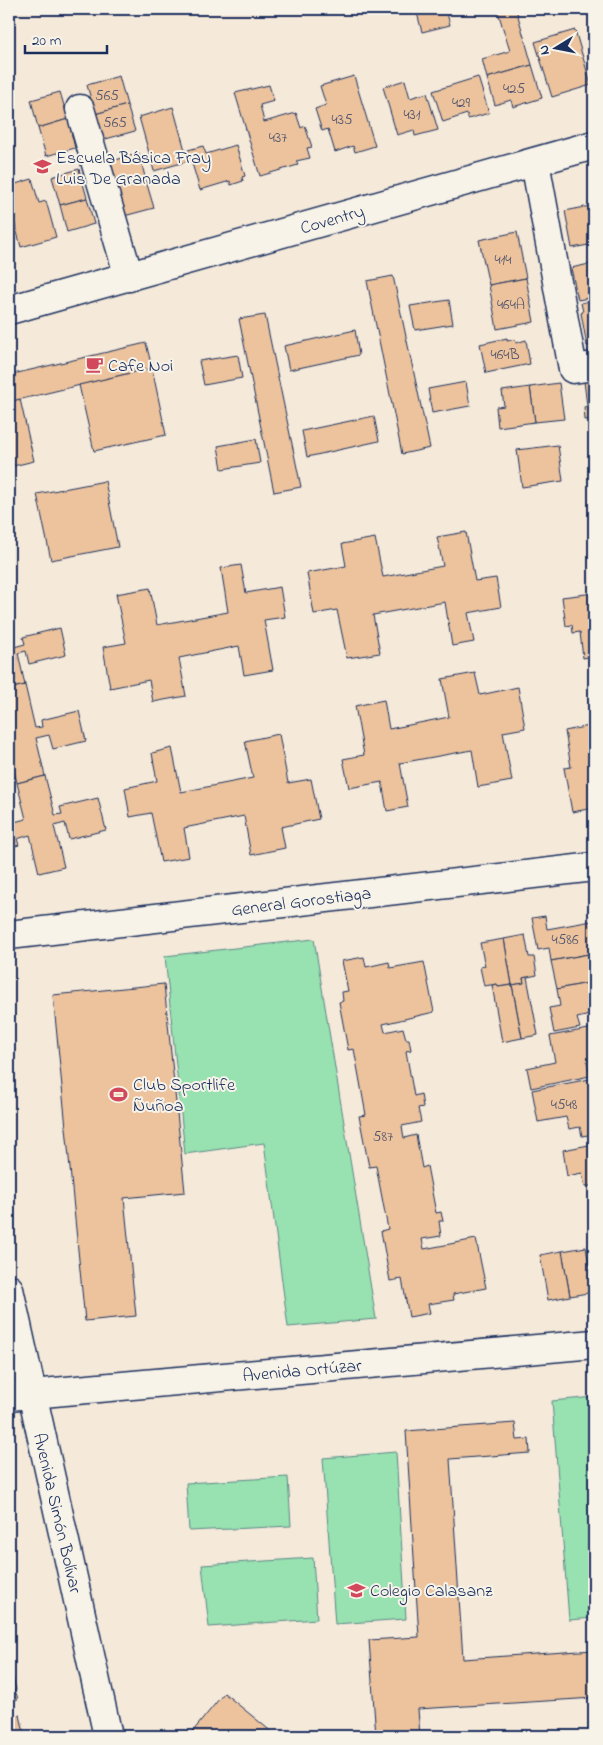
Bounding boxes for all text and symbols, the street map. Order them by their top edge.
scale bar [25,22,108,54]
north arrow [530,22,580,72]
text: 20 m [32,30,62,52]
text: N [534,44,556,56]
house number: 425 [503,78,526,100]
house number: 565 [95,85,119,107]
house number: 429 [452,92,471,114]
house number: 431 [403,104,421,126]
house number: 435 [332,109,353,131]
house number: 565 [103,112,127,134]
house number: 437 [269,127,287,149]
place label: Escuela Básica Fray Luis De Granada [56,146,211,193]
school or university icon: Escuela Básica Fray Luis De Granada [32,157,52,177]
street label: Coventry [298,199,368,242]
house number: 414 [494,249,512,271]
house number: 464A [497,294,525,316]
house number: 464B [490,344,520,366]
place label: Cafe Noi [108,354,173,380]
cafe icon: Cafe Noi [84,355,104,375]
street label: General Gorostiaga [230,882,373,925]
house number: 4586 [552,929,579,951]
place label: Club Sportlife Ñuñoa [133,1073,236,1120]
sports icon: Club Sportlife Ñuñoa [109,1084,129,1104]
house number: 4548 [551,1094,578,1116]
house number: 587 [373,1126,393,1148]
street label: Avenida Ortúzar [241,1354,363,1390]
street label: Avenida Simón Bolívar [25,1431,87,1597]
place label: Colegio Calasanz [370,1579,493,1606]
school or university icon: Colegio Calasanz [346,1580,366,1600]

